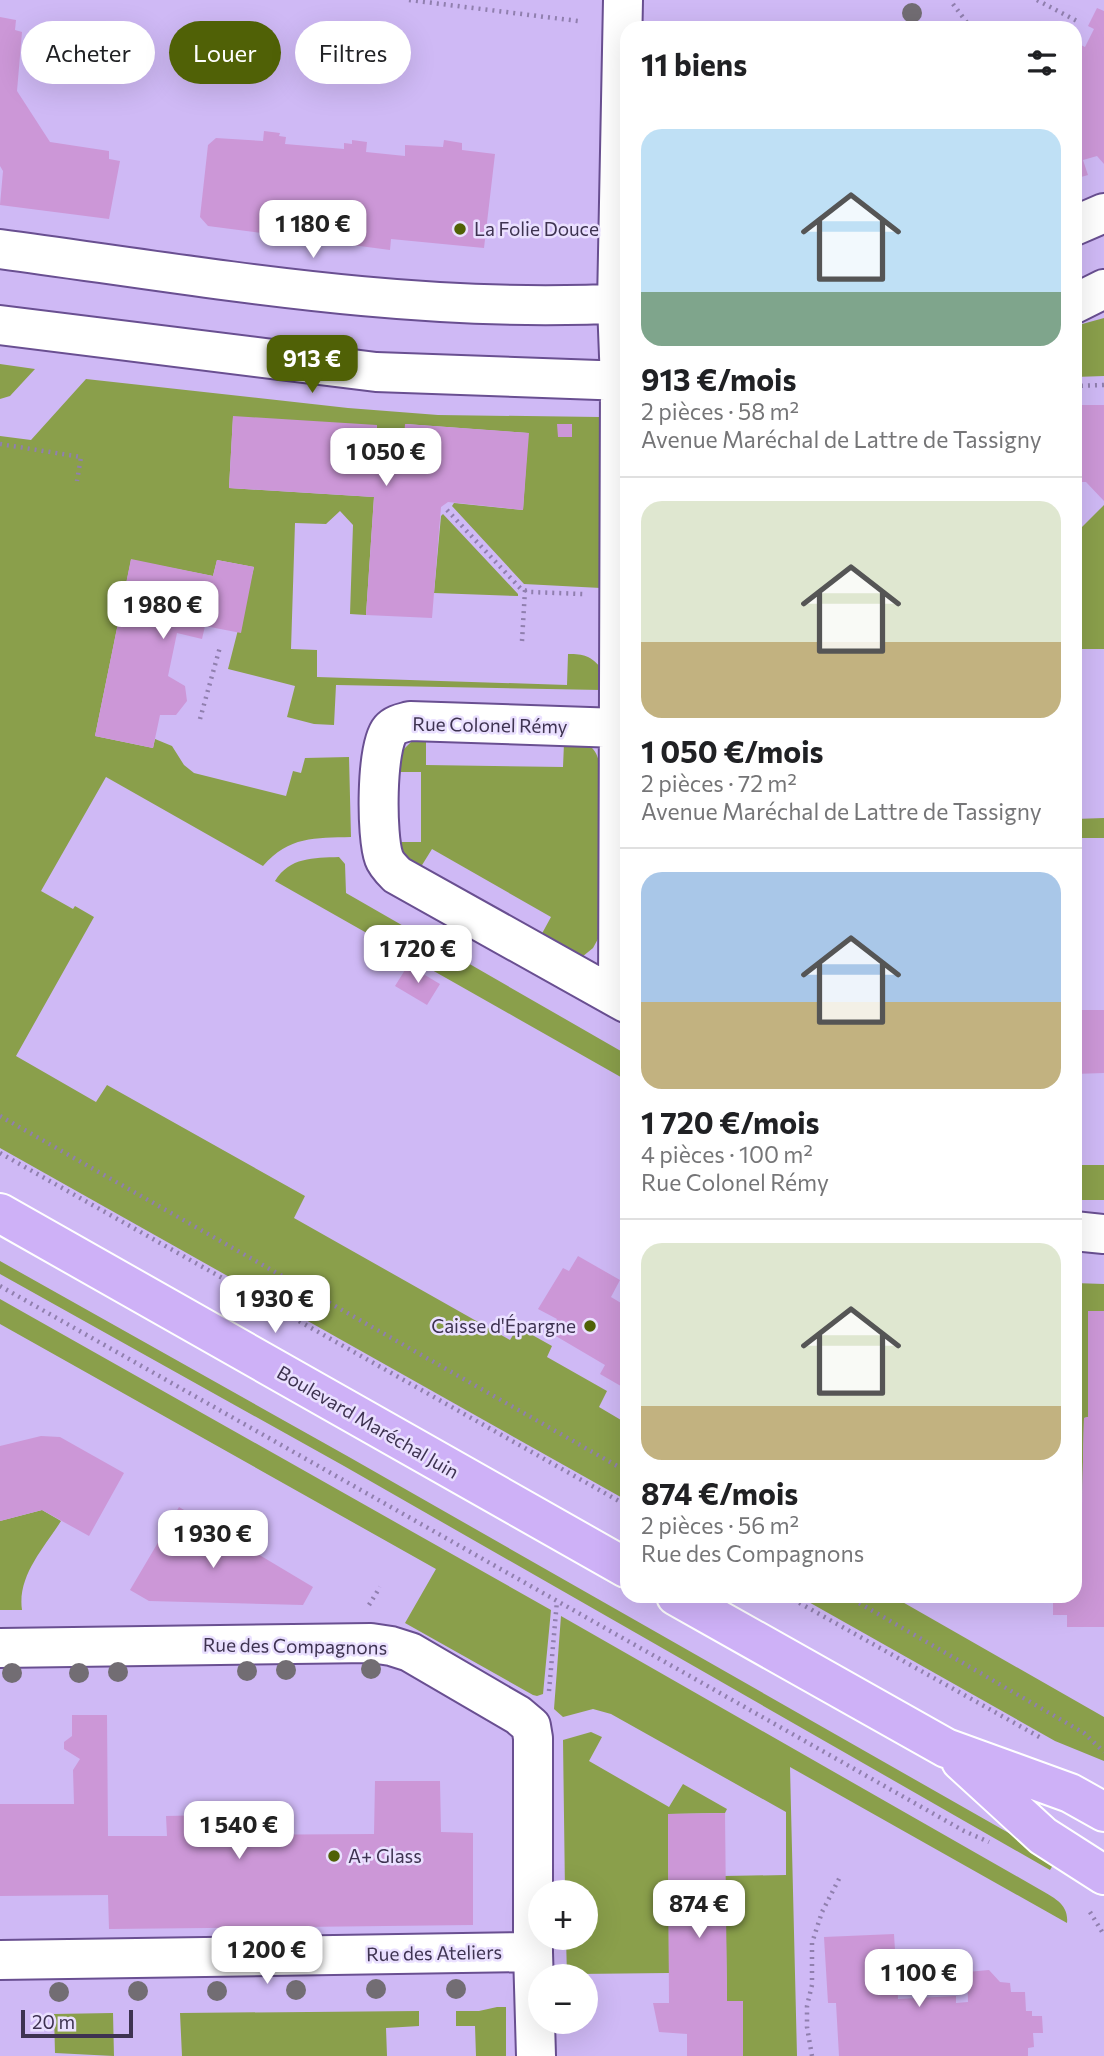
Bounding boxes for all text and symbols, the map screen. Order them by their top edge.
chip: Acheter [21,21,155,84]
chip: Louer [169,21,281,84]
chip: Filtres [295,21,411,84]
icon: filters [1023,44,1061,82]
text: 11 biens [641,45,747,82]
icon: home [788,174,914,300]
pin: 1 180 € [248,201,378,260]
text: 1 180 € [275,209,351,237]
place label: La Folie Douce [474,217,599,240]
marker: La Folie Douce [452,221,468,237]
pin: 913 € [263,336,361,395]
text: 913 € [283,344,341,372]
text: 913 €/mois [641,360,796,397]
text: 2 pièces · 58 m² [641,397,799,425]
text: Avenue Maréchal de Lattre de Tassigny [641,425,1042,453]
pin: 1 050 € [321,428,451,488]
text: 1 050 € [346,437,426,465]
icon: home [788,546,914,672]
pin: 1 980 € [98,582,228,641]
text: 1 980 € [123,590,203,618]
street label: Rue Colonel Rémy [412,712,568,737]
text: 1 050 €/mois [641,732,824,769]
text: 2 pièces · 72 m² [641,769,797,797]
text: Avenue Maréchal de Lattre de Tassigny [641,797,1042,825]
icon: home [788,917,914,1043]
pin: 1 720 € [353,926,483,985]
text: 1 720 € [380,934,456,962]
text: 1 720 €/mois [641,1103,820,1140]
text: 4 pièces · 100 m² [641,1140,813,1168]
text: Rue Colonel Rémy [641,1168,829,1196]
pin: 1 930 € [210,1276,340,1335]
text: 1 930 € [236,1284,314,1312]
icon: home [788,1288,914,1414]
place label: Caisse d'Épargne [431,1314,576,1337]
marker: Caisse d'Épargne [582,1318,598,1334]
street label: Boulevard Maréchal Juin [273,1360,463,1483]
text: 874 €/mois [641,1474,798,1511]
pin: 1 930 € [148,1510,278,1570]
text: 2 pièces · 56 m² [641,1511,799,1539]
text: 1 930 € [174,1519,252,1547]
text: Rue des Compagnons [641,1539,864,1567]
street label: Rue des Compagnons [203,1632,387,1659]
pin: 1 540 € [174,1801,304,1861]
text: 1 540 € [200,1810,278,1838]
place label: A+ Glass [348,1844,422,1867]
marker: A+ Glass [326,1848,342,1864]
map controls [528,1880,598,2034]
button: + [528,1880,598,1950]
pin: 874 € [650,1881,748,1940]
text: 874 € [669,1889,729,1917]
pin: 1 200 € [202,1926,332,1986]
text: 1 200 € [228,1935,306,1963]
street label: Rue des Ateliers [366,1940,502,1965]
pin: 1 100 € [854,1950,984,2009]
text: 1 100 € [881,1958,957,1986]
button: − [528,1964,598,2034]
scale bar [21,2007,133,2039]
text: 20 m [32,2010,75,2033]

